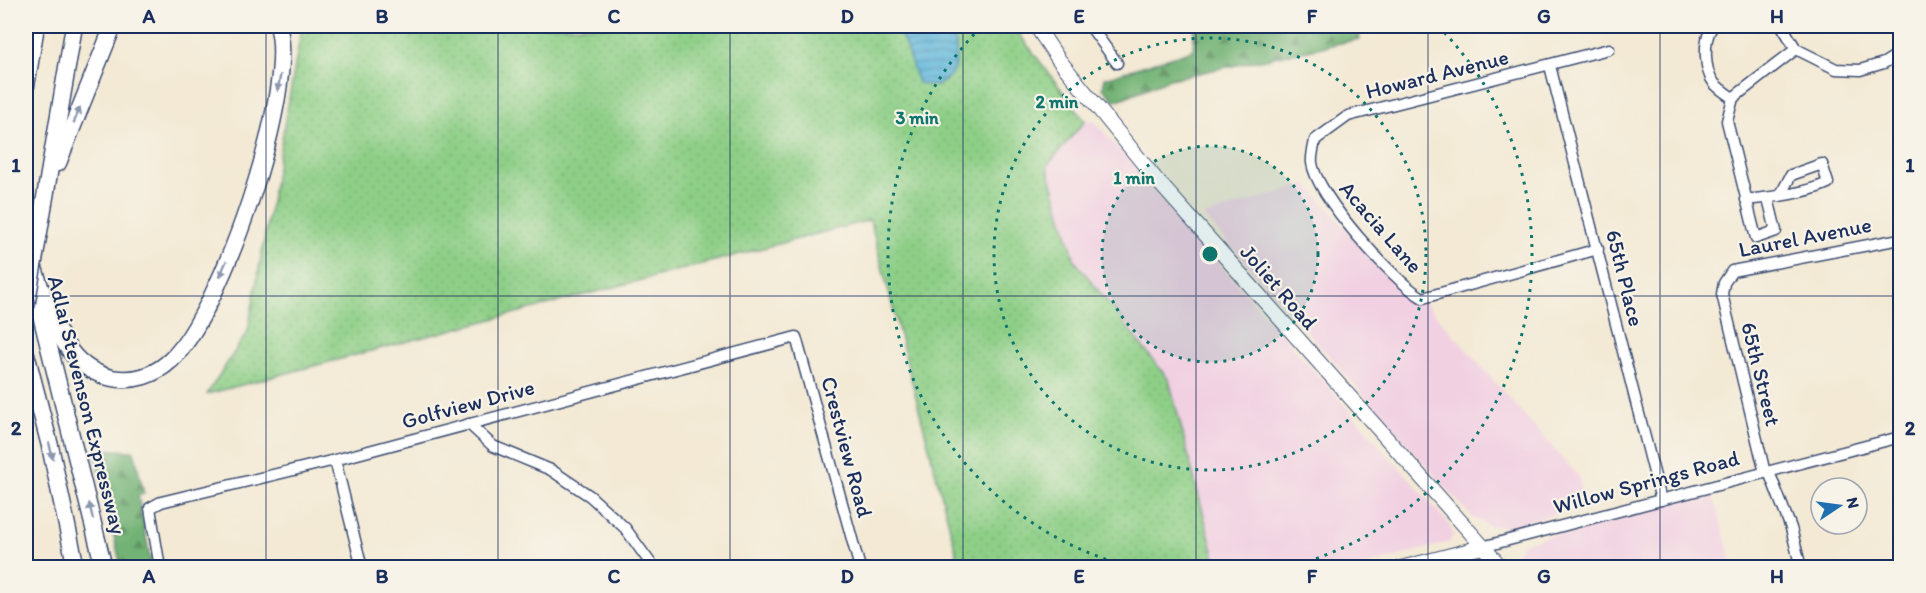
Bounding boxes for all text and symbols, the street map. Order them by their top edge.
text: A [142,4,156,28]
text: B [376,4,389,28]
text: C [608,4,621,28]
text: D [840,4,854,28]
text: E [1073,4,1085,28]
text: F [1307,4,1318,28]
text: G [1537,4,1551,28]
text: H [1770,4,1784,28]
street label: Howard Avenue [1363,43,1511,105]
one-way arrow [274,74,283,93]
text: 2 min [1036,91,1079,113]
one-way arrow [72,105,82,123]
text: 3 min [895,107,939,129]
text: 1 [11,153,21,177]
text: 1 [1905,153,1915,177]
text: 1 min [1113,167,1155,189]
street label: Acacia Lane [1334,175,1428,279]
street label: Laurel Avenue [1736,211,1874,263]
street label: 65th Place [1600,227,1650,329]
street label: Joliet Road [1235,239,1323,335]
centre of rings [1200,244,1220,264]
one-way arrow [218,261,228,279]
street label: Adlai Stevenson Expressway [42,273,132,538]
street label: 65th Street [1735,319,1787,429]
street label: Golfview Drive [399,373,537,435]
street label: Crestview Road [815,374,879,520]
text: 2 [11,416,22,440]
text: 2 [1905,416,1916,440]
one-way arrow [46,442,56,460]
street label: Willow Springs Road [1550,444,1742,520]
north arrow [1809,476,1869,536]
text: N [1843,495,1864,510]
one-way arrow [85,501,95,520]
text: A [142,564,156,588]
text: B [376,564,389,588]
text: C [608,564,621,588]
text: D [840,564,854,588]
text: E [1073,564,1085,588]
text: F [1307,564,1318,588]
text: G [1537,564,1551,588]
text: H [1770,564,1784,588]

